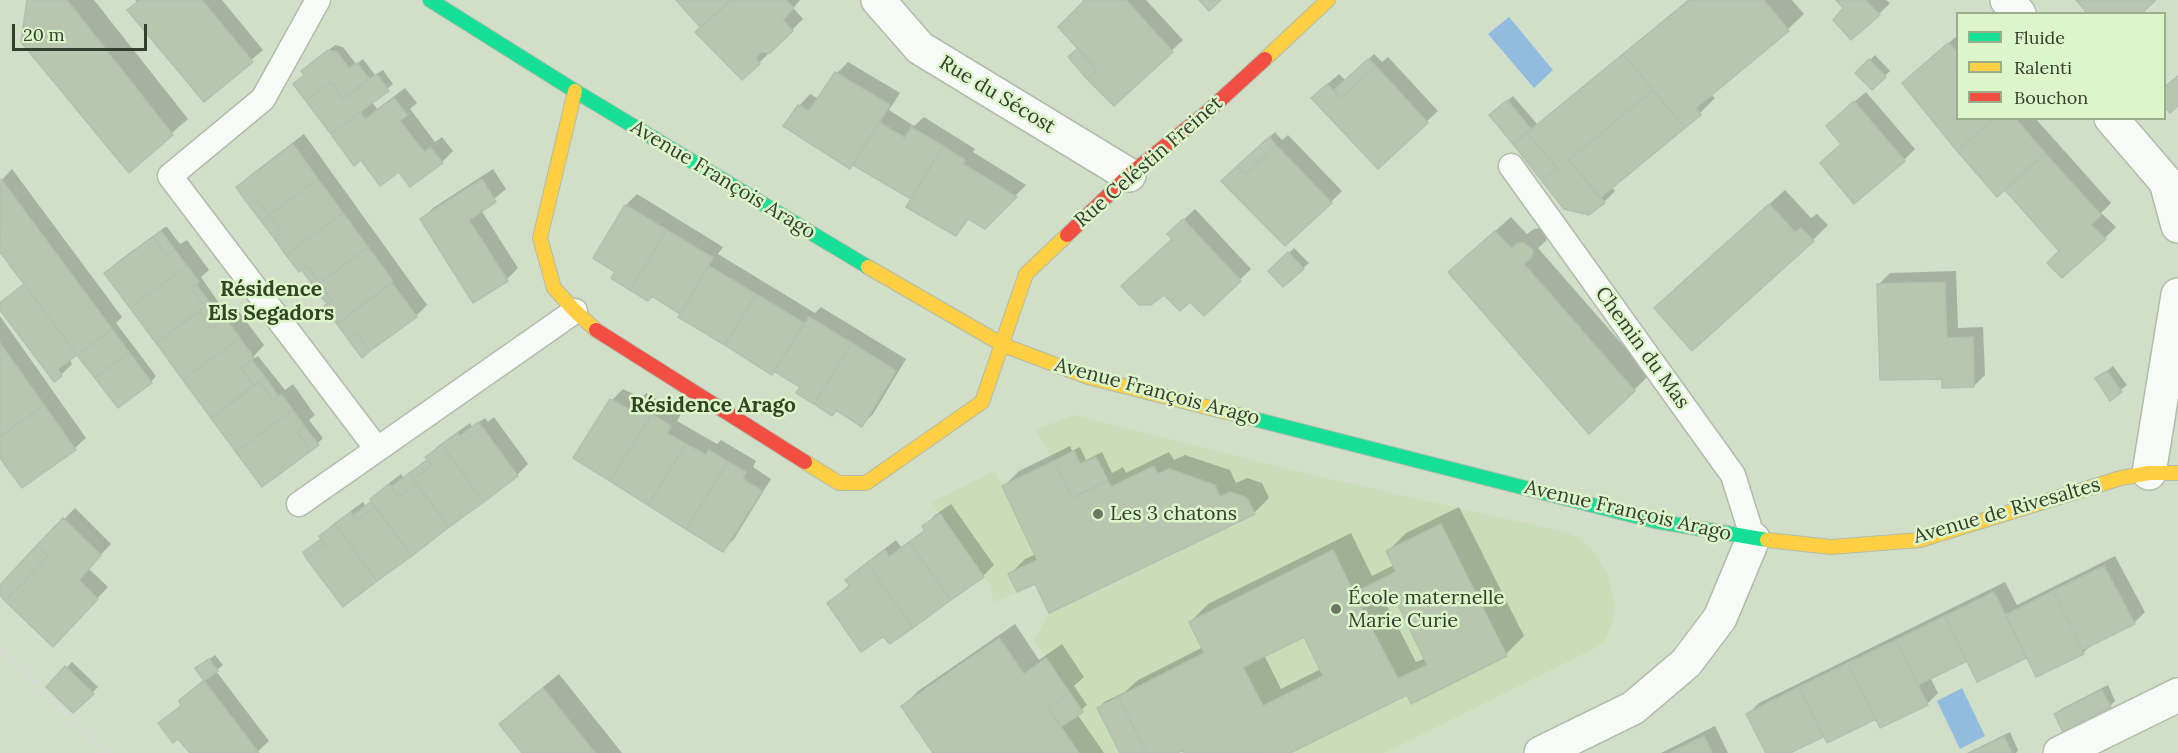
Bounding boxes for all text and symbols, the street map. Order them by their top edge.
scale bar [15,12,150,50]
legend [1956,12,2166,120]
text: 20 m [23,23,65,46]
text: Fluide [2014,26,2065,49]
street label: Rue du Sécost [935,51,1059,139]
text: Ralenti [2014,56,2072,79]
text: Bouchon [2014,86,2088,109]
street label: Rue Celéstin Freinet [1070,91,1228,233]
street label: Avenue François Arago [626,115,820,245]
district label: Résidence Els Segadors [208,277,334,327]
street label: Chemin du Mas [1590,282,1694,414]
street label: Avenue François Arago [1052,353,1262,431]
district label: Résidence Arago [630,393,796,419]
street label: Avenue de Rivesaltes [1911,473,2103,549]
street label: Avenue François Arago [1522,476,1734,546]
place label: Les 3 chatons [1110,502,1237,526]
marker: Les 3 chatons [1091,507,1105,521]
place label: École maternelle Marie Curie [1348,586,1504,633]
marker: École maternelle Marie Curie [1329,602,1343,616]

